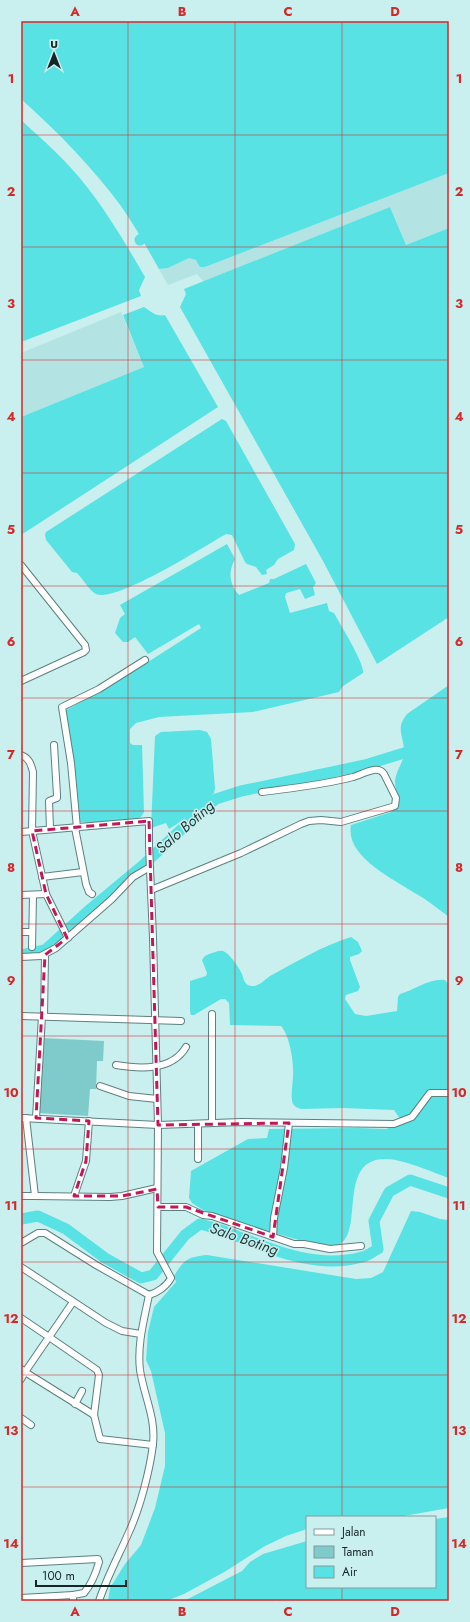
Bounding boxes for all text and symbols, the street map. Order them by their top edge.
text: A [69,2,80,21]
text: B [178,2,187,21]
text: C [283,2,293,21]
text: D [390,2,400,21]
north arrow [34,34,74,74]
text: U [50,36,58,52]
text: 1 [8,69,14,88]
text: 1 [456,69,462,88]
text: 2 [7,182,15,201]
text: 2 [455,182,463,201]
text: 3 [7,294,15,313]
text: 3 [455,294,463,313]
text: 4 [6,407,16,426]
text: 4 [454,407,464,426]
text: 5 [7,520,15,539]
text: 5 [455,520,463,539]
text: 6 [7,632,16,651]
text: 6 [455,632,464,651]
text: 7 [7,745,15,764]
text: 7 [455,745,463,764]
water label: Salo Boting [151,795,220,859]
text: 8 [7,858,15,877]
text: 8 [455,858,463,877]
text: 9 [7,971,16,990]
text: 9 [455,971,464,990]
text: 10 [3,1083,19,1102]
text: 10 [451,1083,467,1102]
text: 11 [4,1196,18,1215]
text: 11 [452,1196,466,1215]
water label: Salo Boting [207,1217,282,1261]
text: 12 [3,1309,19,1328]
text: 12 [451,1309,467,1328]
text: 13 [4,1421,18,1440]
text: 13 [452,1421,466,1440]
legend [306,1516,436,1588]
text: Jalan [340,1523,365,1541]
text: 14 [3,1534,19,1553]
text: 14 [451,1534,467,1553]
text: Taman [342,1543,374,1561]
scale bar [36,1562,126,1588]
text: Air [342,1563,358,1581]
text: 100 m [42,1567,75,1585]
text: A [69,1602,80,1621]
text: B [178,1602,187,1621]
text: C [283,1602,293,1621]
text: D [390,1602,400,1621]

